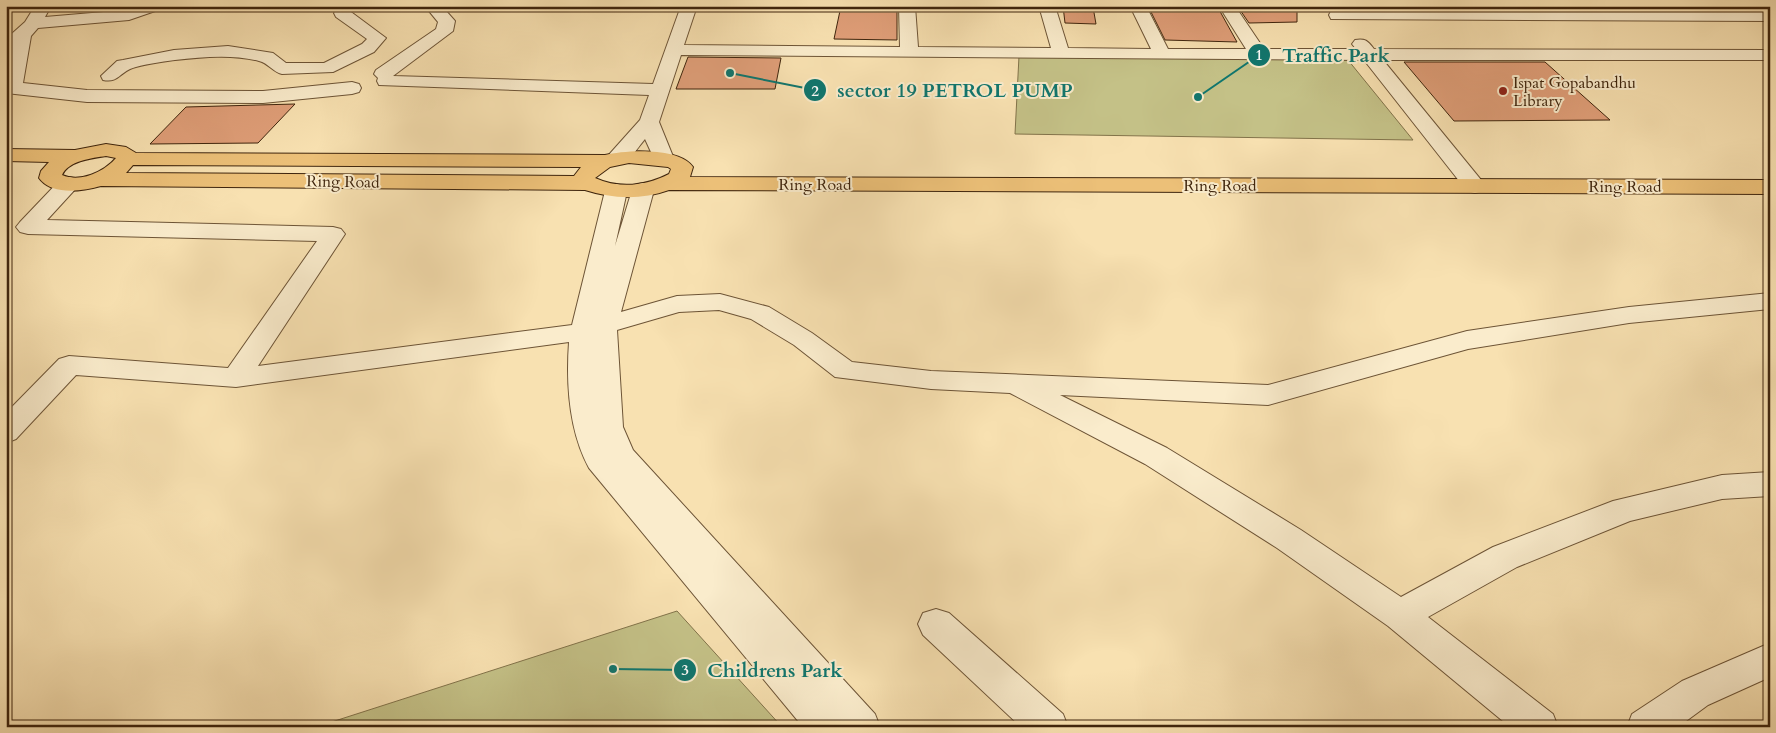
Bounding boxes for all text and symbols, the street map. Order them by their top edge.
callout: Traffic Park [1247,37,1400,72]
text: Traffic Park [1282,42,1391,69]
text: 1 [1255,45,1263,65]
place label: Ispat Gopabandhu Library [1513,72,1636,112]
callout: sector 19 PETROL PUMP [802,73,1083,108]
text: sector 19 PETROL PUMP [837,77,1073,104]
text: 2 [811,81,819,101]
marker: Ispat Gopabandhu Library [1497,85,1509,97]
street label: Ring Road [306,170,380,194]
street label: Ring Road [778,174,852,196]
street label: Ring Road [1183,175,1257,197]
street label: Ring Road [1588,176,1662,198]
callout: Childrens Park [672,652,853,687]
text: Childrens Park [707,657,843,684]
text: 3 [681,660,689,680]

